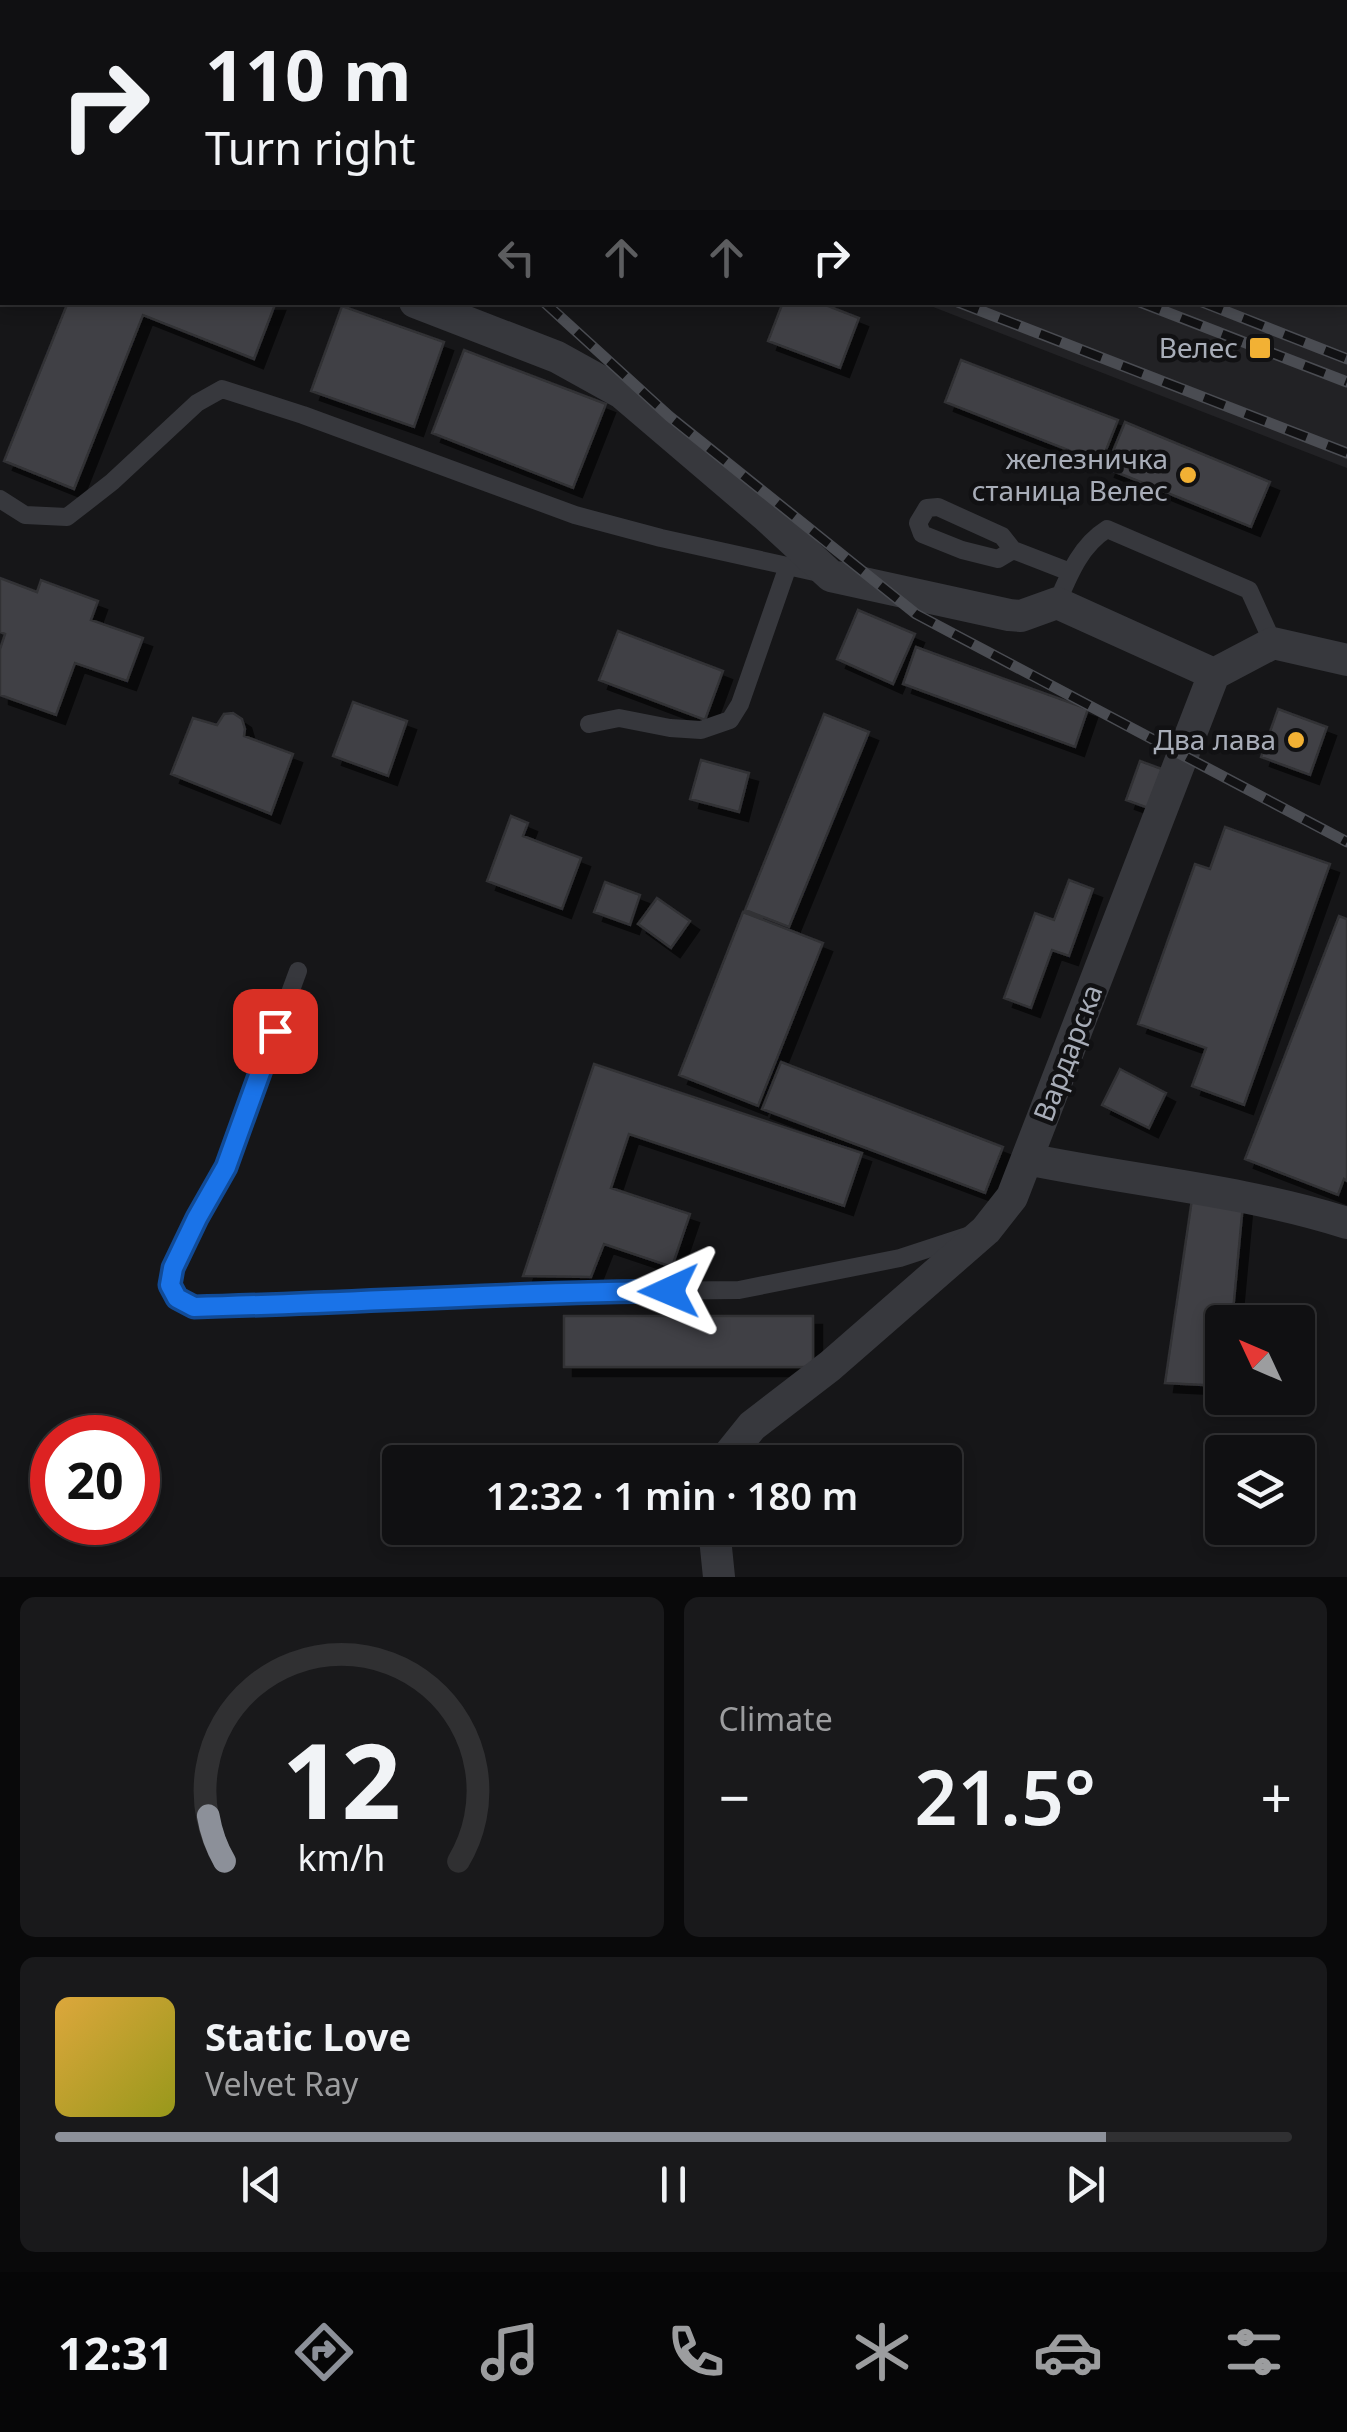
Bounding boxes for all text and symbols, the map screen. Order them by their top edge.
text: 110 m [205,26,412,122]
icon: right [40,40,170,170]
text: Turn right [205,117,416,178]
icon: left [489,230,544,285]
icon: ahead [594,230,649,285]
icon: ahead [699,230,754,285]
icon: right [804,230,859,285]
place label: Велес [1159,328,1238,366]
marker: Велес [1247,335,1273,361]
place label: железничка станица Велес [972,439,1168,509]
marker: железничка станица Велес [1177,464,1199,486]
place label: Два лава [1154,720,1276,758]
marker: Два лава [1285,729,1307,751]
street label: Вардарска [1024,979,1111,1127]
pin [233,989,318,1074]
icon: arrive [248,1004,303,1059]
position arrow [617,1239,721,1343]
north arrow [1205,1305,1315,1415]
map controls [1205,1305,1315,1545]
speed limit sign: 20 [30,1415,160,1545]
button: layers [1205,1435,1315,1545]
text: 12:32 · 1 min · 180 m [486,1469,858,1521]
text: Climate [719,1697,833,1740]
text: 12 [282,1708,401,1849]
text: 21.5° [915,1745,1096,1847]
text: − [719,1759,750,1834]
text: + [1261,1759,1292,1834]
text: km/h [298,1833,386,1881]
text: Static Love [205,2010,411,2062]
text: Velvet Ray [205,2062,358,2105]
icon: previous [234,2157,289,2212]
icon: pause [646,2157,701,2212]
icon: next [1058,2157,1113,2212]
icon: directions [289,2317,359,2387]
icon: music [475,2317,545,2387]
icon: phone [661,2317,731,2387]
icon: climate [847,2317,917,2387]
icon: car [1033,2317,1103,2387]
icon: filters [1219,2317,1289,2387]
text: 12:31 [58,2322,174,2383]

